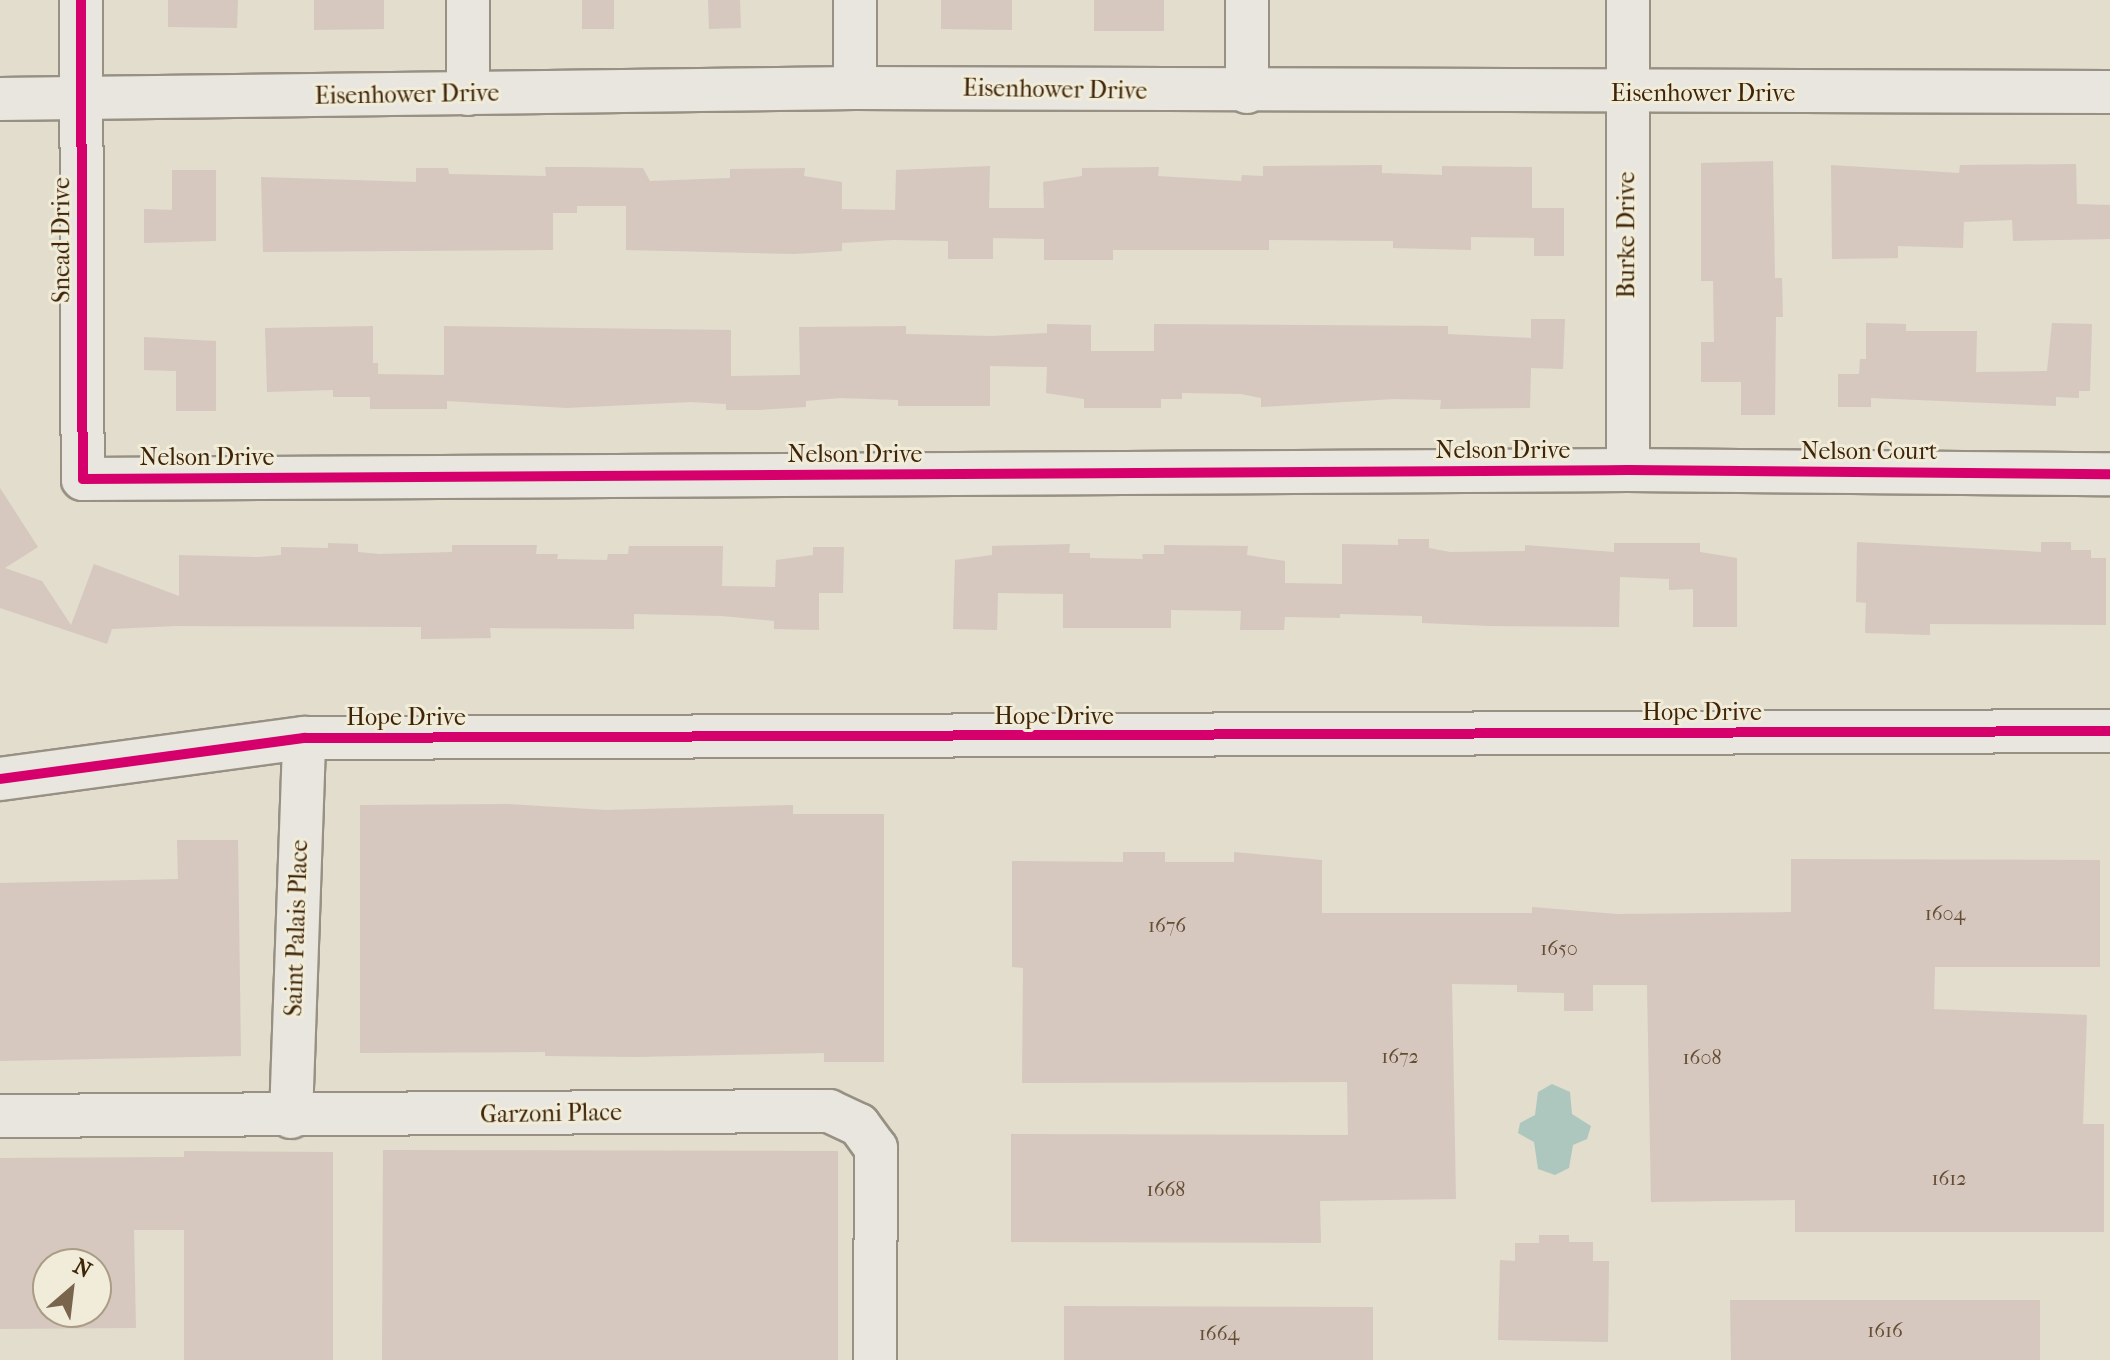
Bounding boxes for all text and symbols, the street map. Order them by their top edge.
street label: Eisenhower Drive [962,74,1148,106]
street label: Eisenhower Drive [314,79,500,111]
street label: Eisenhower Drive [1611,80,1795,108]
street label: Burke Drive [1613,172,1641,298]
street label: Snead Drive [48,177,76,303]
street label: Nelson Drive [1436,437,1570,465]
street label: Nelson Court [1801,438,1937,466]
street label: Nelson Drive [788,441,922,469]
street label: Nelson Drive [140,444,274,472]
street label: Hope Drive [1642,699,1762,727]
street label: Hope Drive [994,703,1114,731]
street label: Hope Drive [346,704,466,732]
street label: Saint Palais Place [280,839,314,1017]
house number: 1604 [1925,901,1965,925]
house number: 1676 [1148,913,1186,937]
house number: 1650 [1540,936,1578,960]
house number: 1672 [1381,1044,1419,1068]
house number: 1608 [1683,1045,1721,1069]
street label: Garzoni Place [480,1098,622,1130]
house number: 1612 [1931,1166,1967,1190]
house number: 1668 [1147,1177,1185,1201]
north arrow [32,1248,112,1328]
text: N [69,1253,96,1284]
house number: 1616 [1867,1318,1903,1342]
house number: 1664 [1199,1321,1239,1345]

